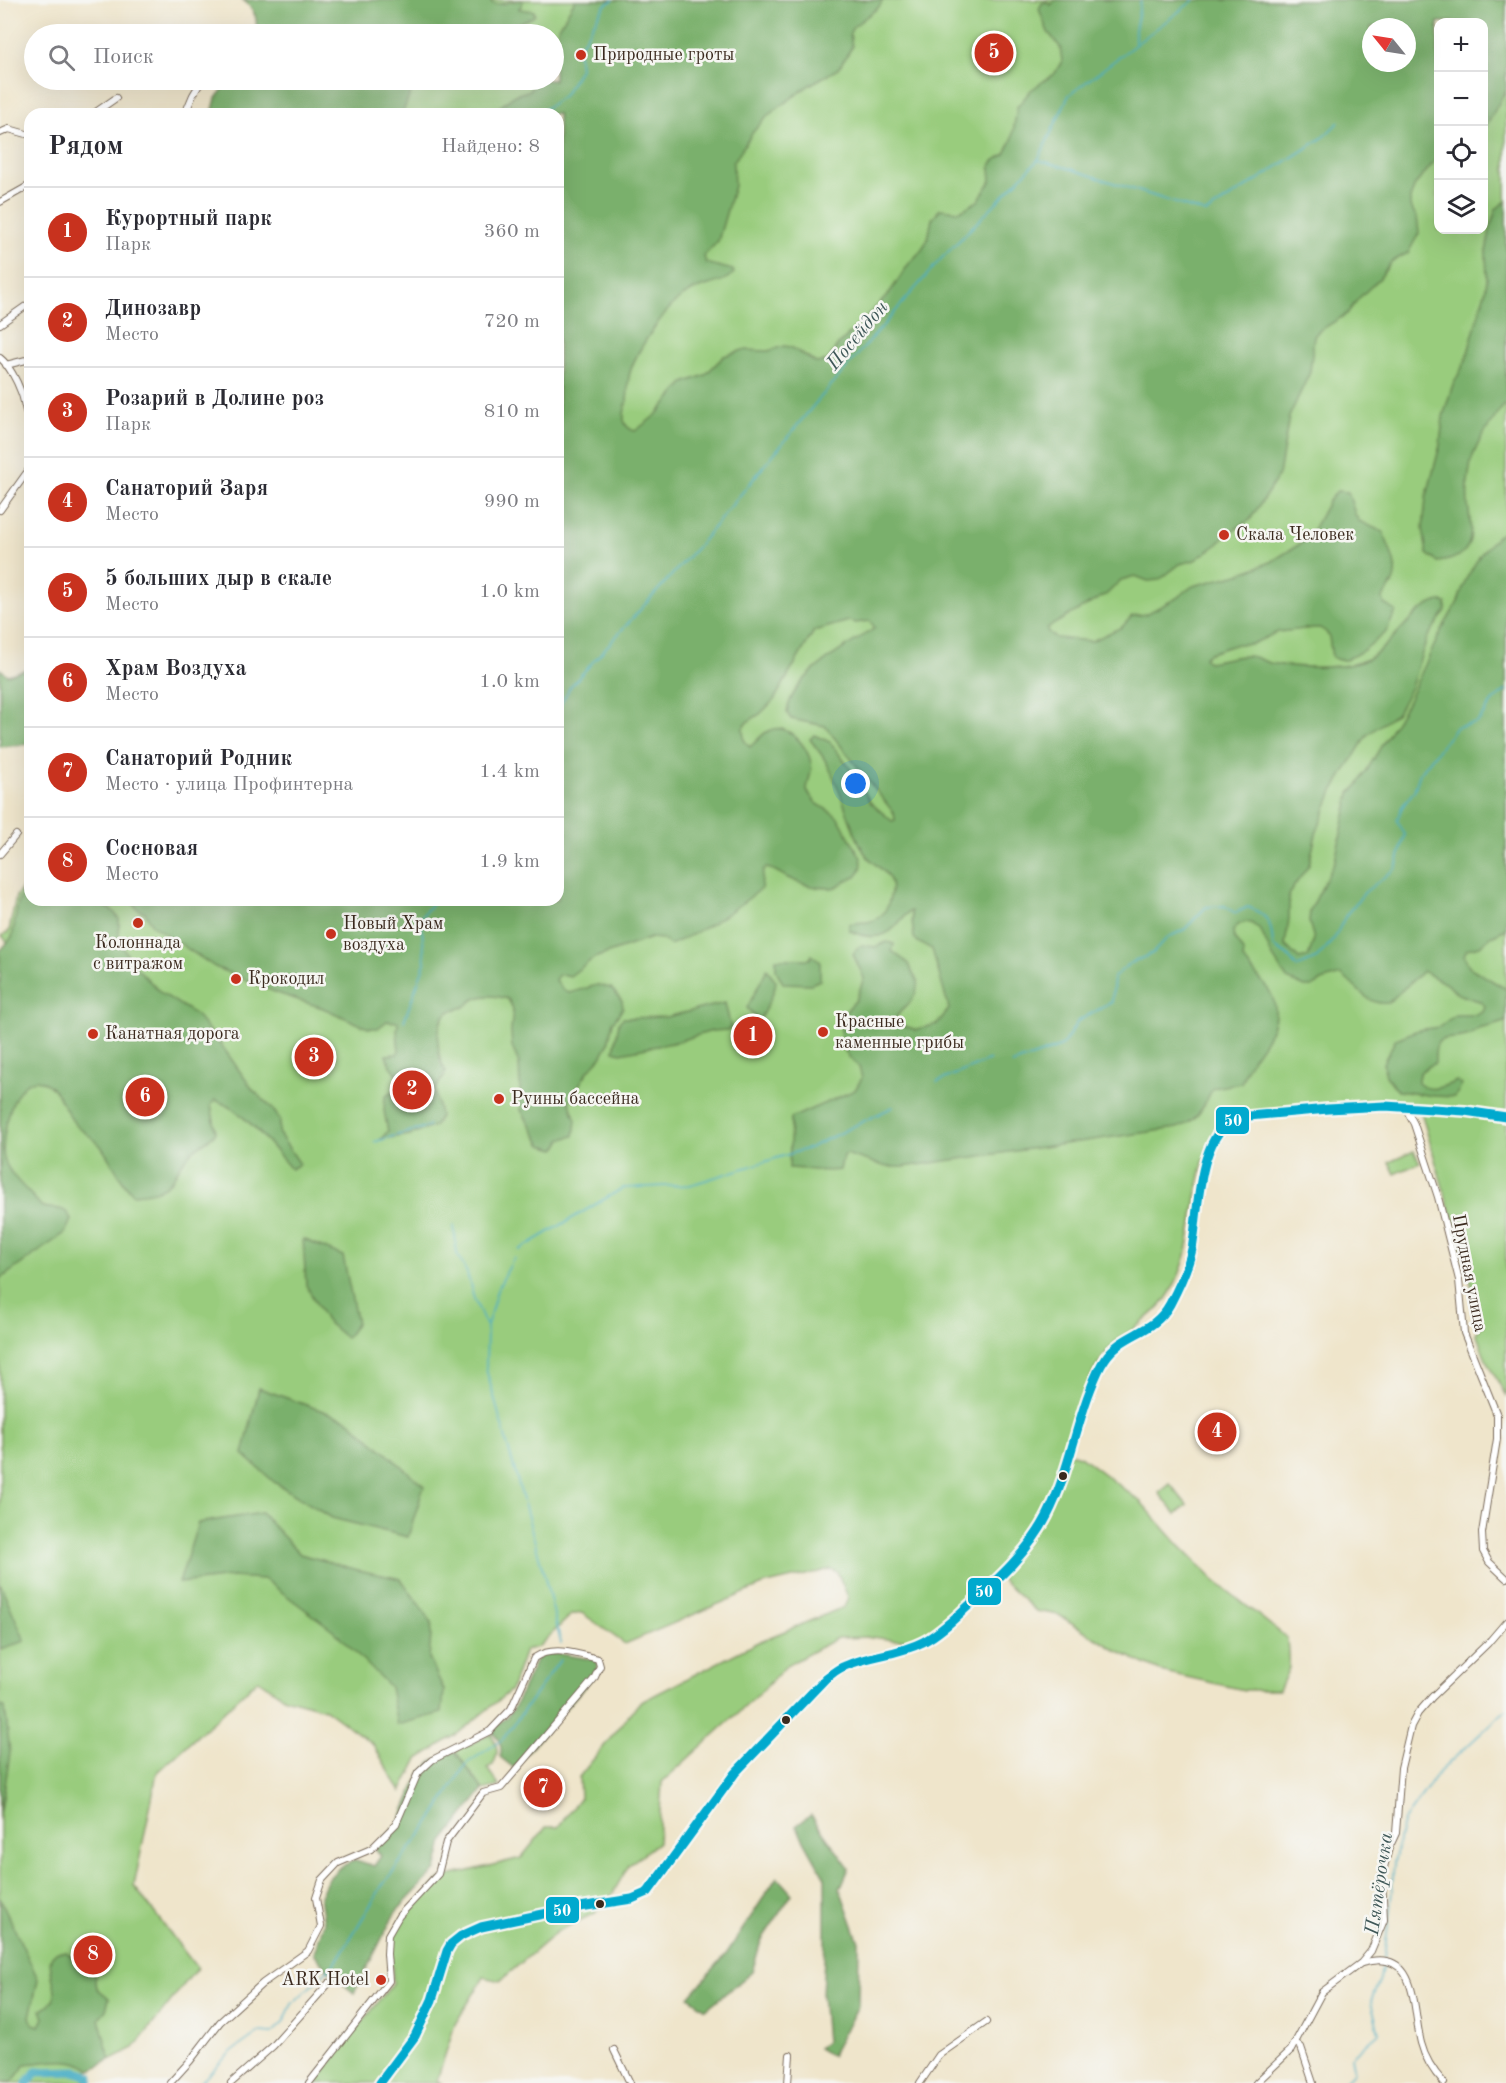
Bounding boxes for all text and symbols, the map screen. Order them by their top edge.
north arrow [1362,18,1416,72]
map controls [1434,18,1488,234]
button: + [1434,18,1488,72]
search box [24,24,564,90]
pin: 5 [974,31,1014,76]
icon: search [45,41,78,74]
text: Поиск [93,46,154,68]
place label: Природные гроты [593,46,734,64]
marker: Природные гроты [574,48,588,62]
button: − [1434,72,1488,126]
button: locate [1434,126,1488,180]
text: Рядом [48,134,123,160]
text: Найдено: 8 [441,137,540,157]
button: layers [1434,180,1488,234]
text: Курортный парк [105,208,272,230]
text: 1 [62,222,73,242]
text: 360 m [484,222,540,242]
text: Парк [105,235,151,255]
text: Динозавр [105,298,201,320]
water label: Посейдон [823,298,893,375]
text: 2 [62,312,73,332]
text: 720 m [484,312,540,332]
text: Место [105,325,159,345]
text: Розарий в Долине роз [105,388,324,410]
text: 3 [62,402,73,422]
text: 810 m [484,402,540,422]
text: Парк [105,415,151,435]
text: Санаторий Заря [105,478,268,500]
text: 4 [62,492,73,512]
text: 990 m [484,492,540,512]
text: Место [105,505,159,525]
place label: Скала Человек [1236,526,1354,544]
marker: Скала Человек [1217,528,1231,542]
text: 5 больших дыр в скале [105,568,332,590]
text: 5 [62,582,73,602]
text: 1.0 km [479,582,540,602]
text: Место [105,595,159,615]
text: Храм Воздуха [105,658,247,680]
text: 6 [62,672,73,692]
text: 1.0 km [479,672,540,692]
text: Место [105,685,159,705]
text: Санаторий Родник [105,748,292,770]
text: 7 [62,762,73,782]
text: 1.4 km [479,762,540,782]
your location [841,769,870,798]
text: Место · улица Профинтерна [105,775,353,795]
text: Сосновая [105,838,198,860]
text: 8 [62,852,73,872]
text: 1.9 km [479,852,540,872]
text: Место [105,865,159,885]
place label: Новый Храм воздуха [343,915,443,954]
marker: Колоннада с витражом [131,916,145,930]
marker: Новый Храм воздуха [324,927,338,941]
place label: Колоннада с витражом [93,934,183,973]
place label: Крокодил [248,970,324,988]
marker: Крокодил [229,972,243,986]
place label: Красные каменные грибы [835,1013,964,1052]
pin: 1 [734,1014,772,1058]
place label: Канатная дорога [105,1025,240,1043]
marker: Красные каменные грибы [816,1025,830,1039]
marker: Канатная дорога [86,1027,100,1041]
pin: 3 [294,1034,334,1080]
pin: 2 [392,1068,432,1112]
pin: 6 [126,1074,164,1120]
place label: Руины бассейна [511,1090,640,1108]
marker: Руины бассейна [492,1092,506,1106]
line badge: 50 [1215,1106,1250,1135]
text: 50 [1224,1114,1242,1130]
street label: Прудная улица [1449,1212,1489,1334]
pin: 4 [1198,1410,1236,1454]
unlabelled marker [1057,1470,1069,1482]
line badge: 50 [967,1577,1002,1606]
text: 50 [975,1585,993,1601]
unlabelled marker [780,1714,792,1726]
pin: 7 [524,1766,562,1810]
water label: Пятёрочка [1363,1831,1397,1938]
line badge: 50 [545,1896,580,1924]
unlabelled marker [594,1898,606,1910]
text: 50 [553,1904,571,1920]
pin: 8 [74,1932,112,1978]
place label: ARK Hotel [281,1971,369,1989]
marker: ARK Hotel [374,1973,388,1987]

